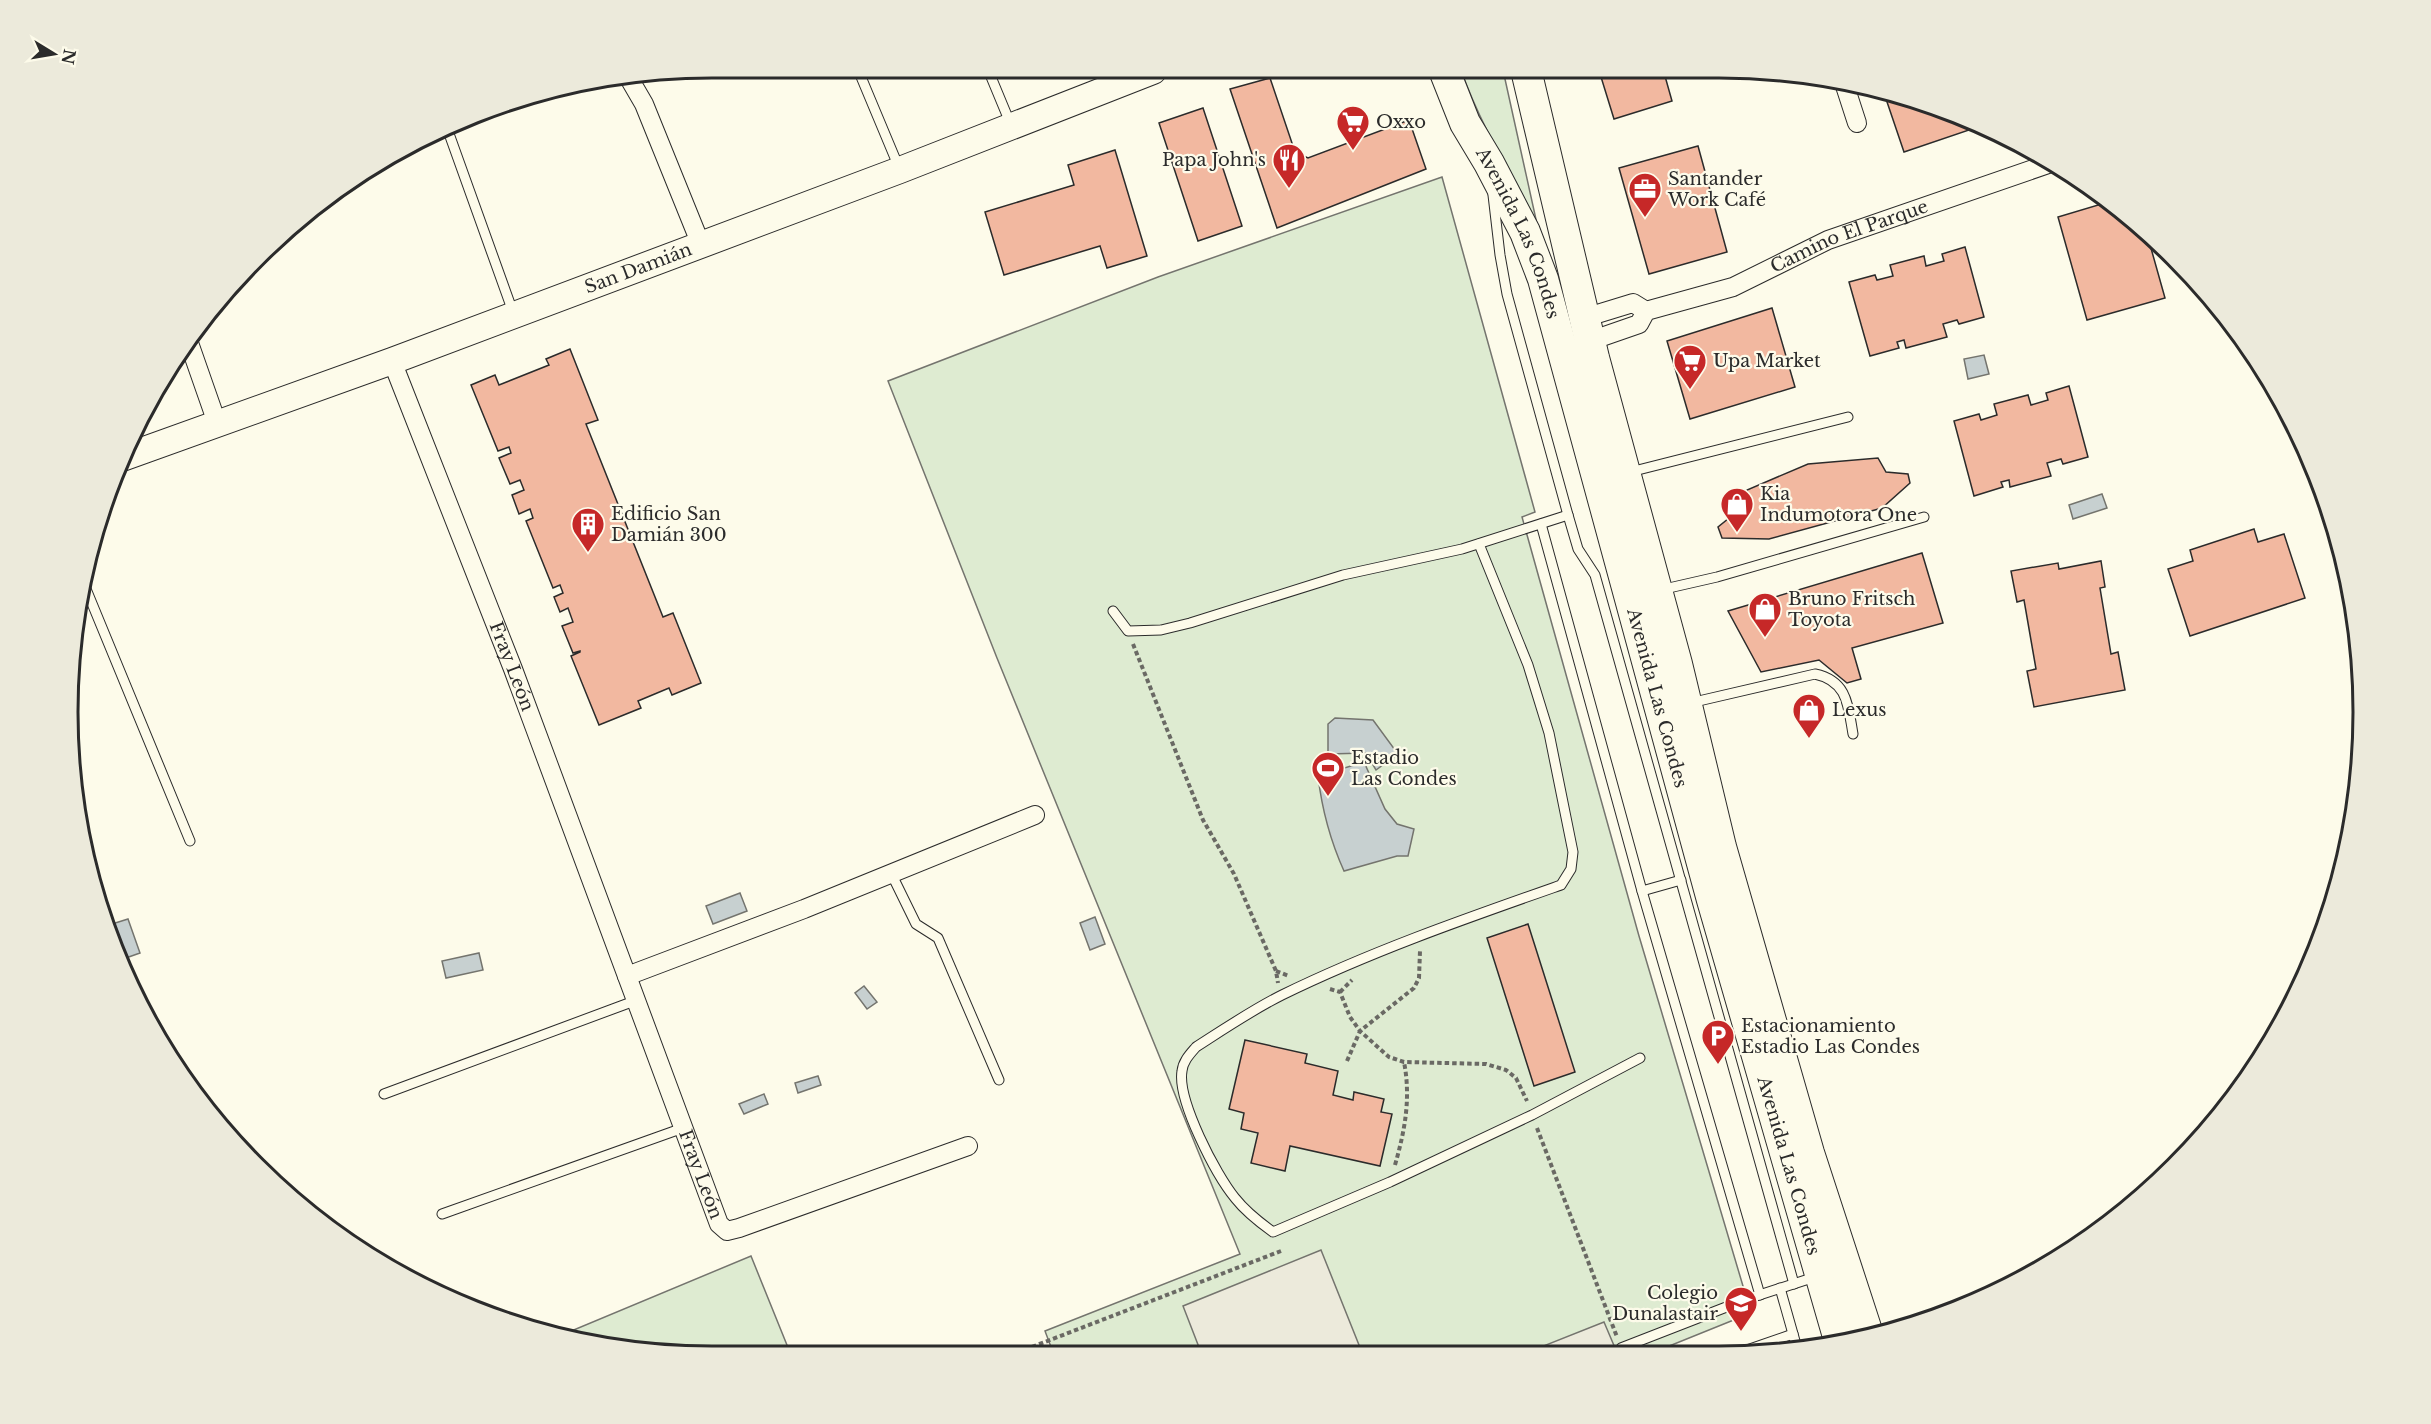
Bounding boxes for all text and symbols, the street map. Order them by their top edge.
north arrow [24,24,84,84]
text: N [57,48,80,66]
supermarket icon: Oxxo [1335,104,1371,151]
place label: Oxxo [1376,111,1426,133]
restaurant icon: Papa John's [1271,142,1307,189]
street label: Avenida Las Condes [1471,143,1564,321]
place label: Papa John's [1162,149,1266,171]
place label: Santander Work Café [1667,168,1766,211]
office icon: Santander Work Café [1627,171,1663,218]
street label: Camino El Parque [1767,195,1931,278]
street label: San Damián [582,238,695,299]
supermarket icon: Upa Market [1672,343,1708,390]
place label: Upa Market [1713,350,1821,372]
place label: Kia Indumotora One [1760,483,1917,526]
shop icon: Kia Indumotora One [1719,486,1755,533]
place label: Edificio San Damián 300 [611,503,727,546]
building icon: Edificio San Damián 300 [570,506,606,553]
place label: Bruno Fritsch Toyota [1788,588,1915,631]
shop icon: Bruno Fritsch Toyota [1747,591,1783,638]
street label: Avenida Las Condes [1622,605,1692,790]
street label: Fray León [485,619,539,714]
shop icon: Lexus [1791,692,1827,739]
place label: Lexus [1832,699,1887,721]
place label: Estadio Las Condes [1351,747,1457,790]
sports icon: Estadio Las Condes [1310,750,1346,797]
place label: Estacionamiento Estadio Las Condes [1741,1015,1920,1058]
parking icon: Estacionamiento Estadio Las Condes [1700,1018,1736,1065]
street label: Avenida Las Condes [1752,1073,1825,1258]
street label: Fray León [674,1127,727,1222]
place label: Colegio Dunalastair [1612,1282,1718,1325]
school or university icon: Colegio Dunalastair [1723,1285,1759,1332]

